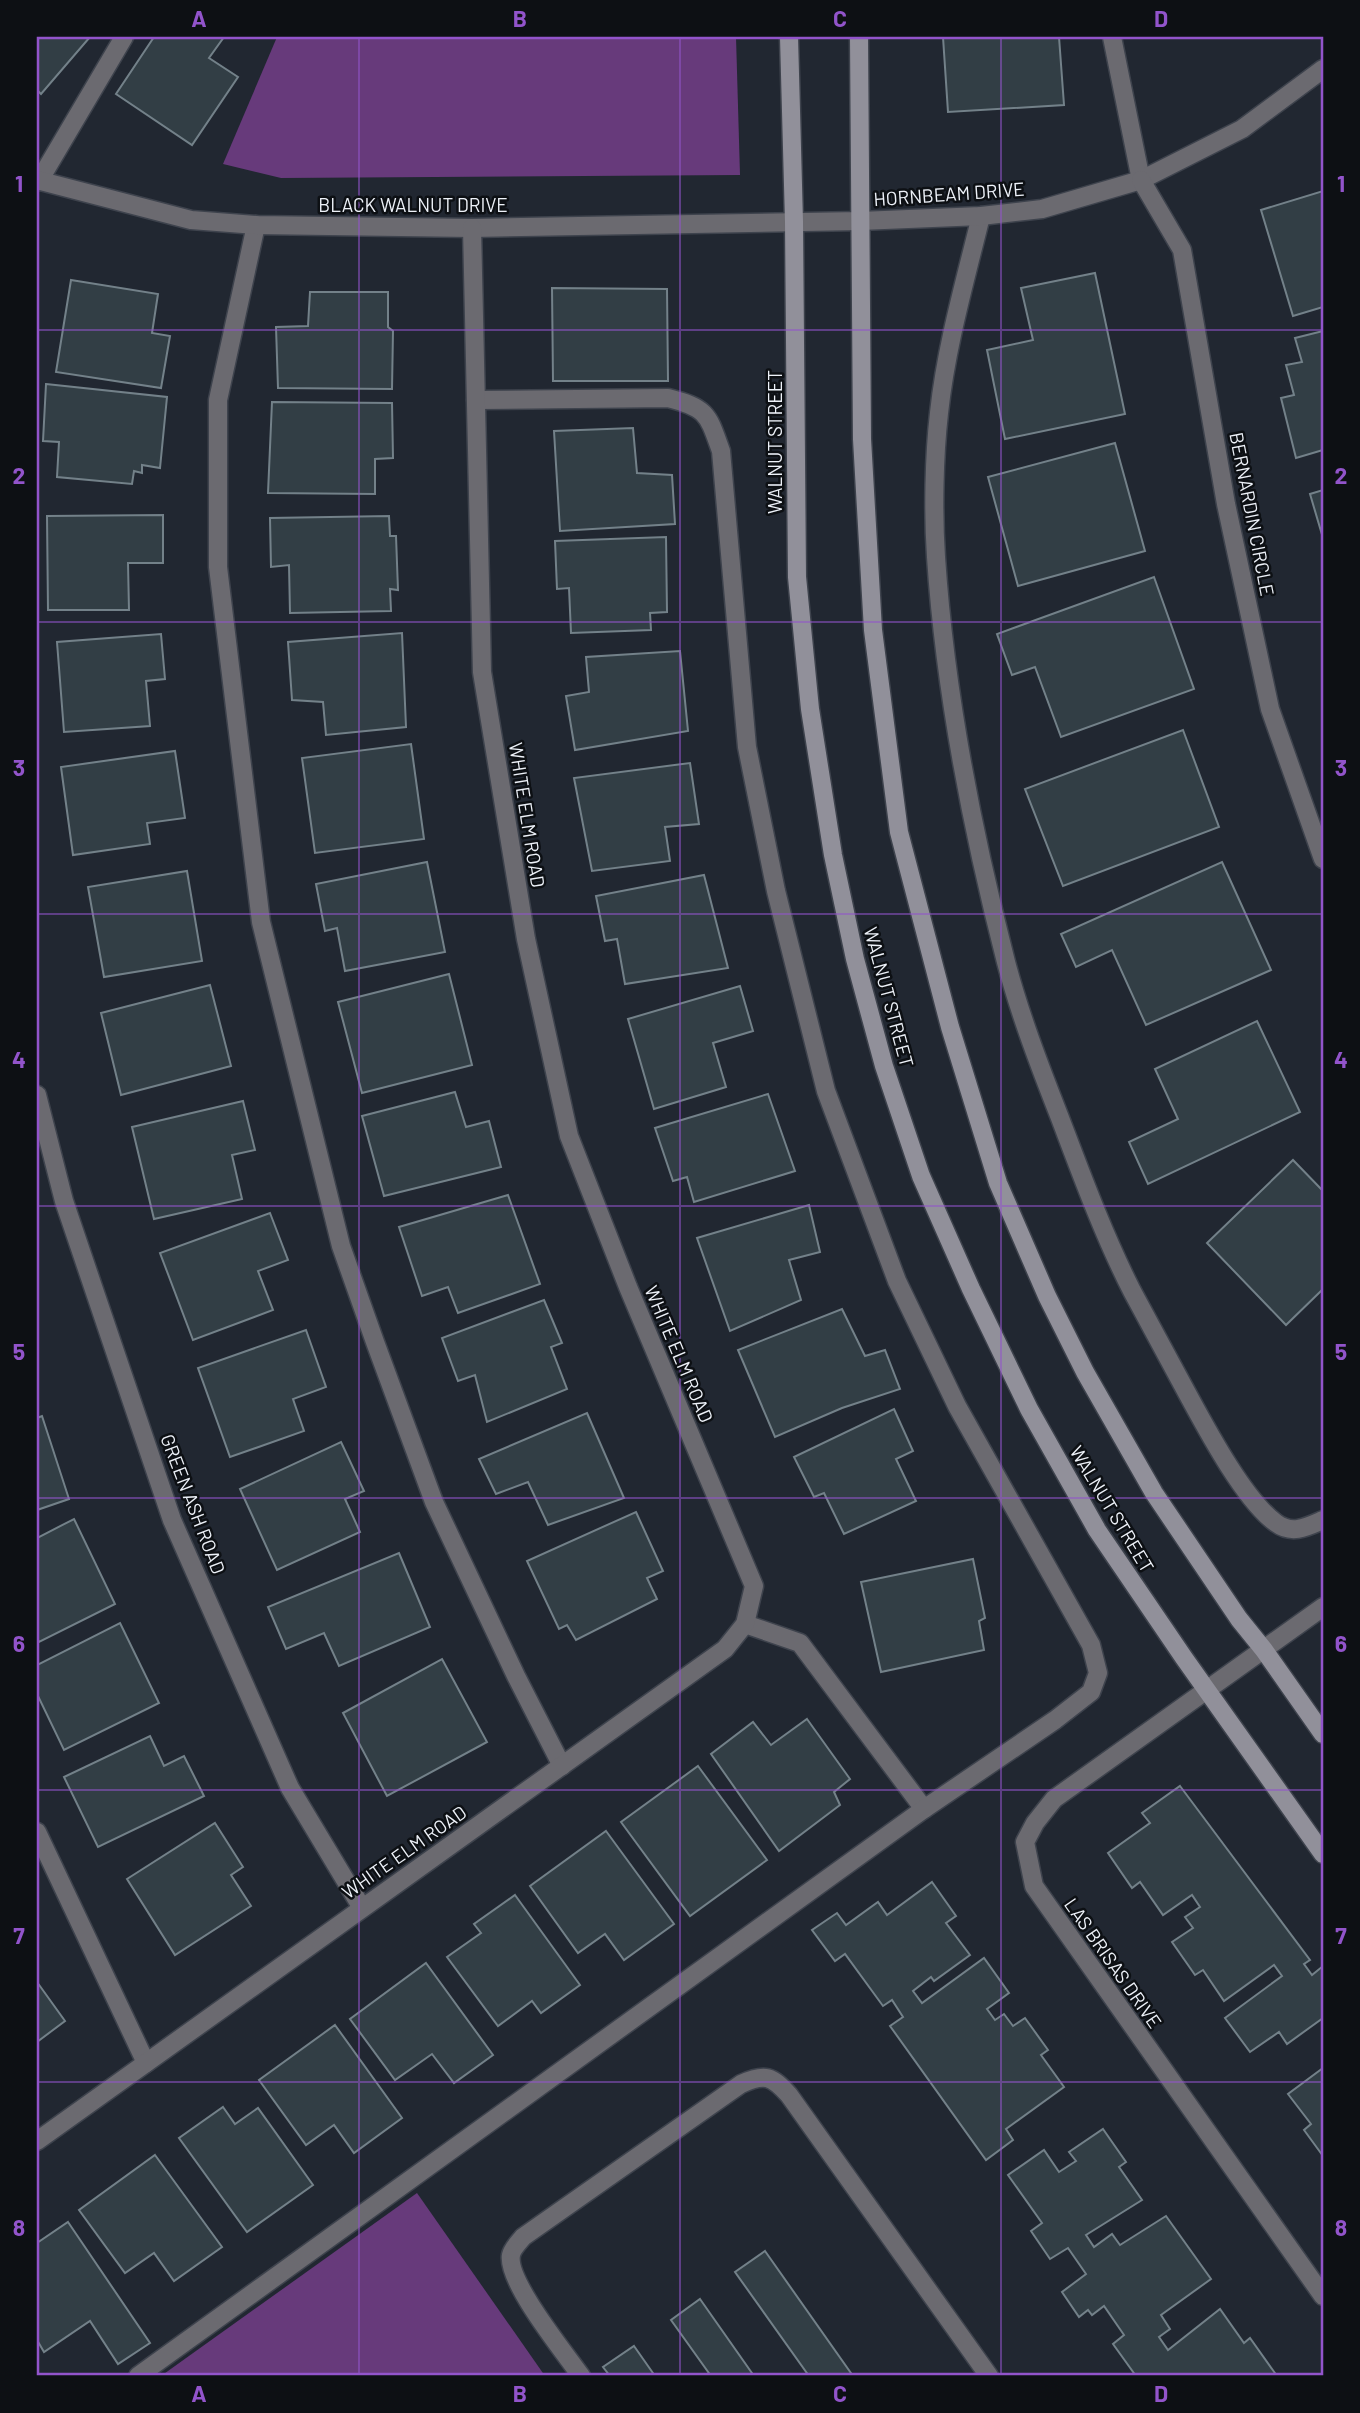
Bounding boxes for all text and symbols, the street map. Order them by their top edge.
text: A [191,4,207,32]
text: B [513,4,527,32]
text: C [833,4,847,32]
text: D [1154,4,1168,32]
text: 1 [15,169,23,197]
text: 1 [1337,169,1345,197]
street label: HORNBEAM DRIVE [873,177,1025,210]
street label: BLACK WALNUT DRIVE [318,193,508,216]
street label: WALNUT STREET [763,370,786,514]
street label: BERNARDIN CIRCLE [1225,430,1280,598]
text: 2 [13,461,25,489]
text: 2 [1335,461,1347,489]
street label: WHITE ELM ROAD [505,741,550,889]
text: 3 [13,753,25,781]
text: 3 [1335,753,1347,781]
street label: WALNUT STREET [860,924,919,1069]
text: 4 [12,1045,26,1073]
text: 4 [1334,1045,1348,1073]
street label: WHITE ELM ROAD [640,1282,719,1426]
text: 5 [13,1337,25,1365]
text: 5 [1335,1337,1347,1365]
street label: GREEN ASH ROAD [156,1431,231,1577]
street label: WALNUT STREET [1066,1441,1159,1576]
text: 6 [13,1629,25,1657]
text: 6 [1335,1629,1347,1657]
street label: WHITE ELM ROAD [337,1800,470,1903]
street label: LAS BRISAS DRIVE [1060,1893,1167,2032]
text: 7 [13,1921,25,1949]
text: 7 [1335,1921,1347,1949]
text: 8 [13,2213,25,2241]
text: 8 [1335,2213,1347,2241]
text: A [191,2379,207,2407]
text: B [513,2379,527,2407]
text: C [833,2379,847,2407]
text: D [1154,2379,1168,2407]

